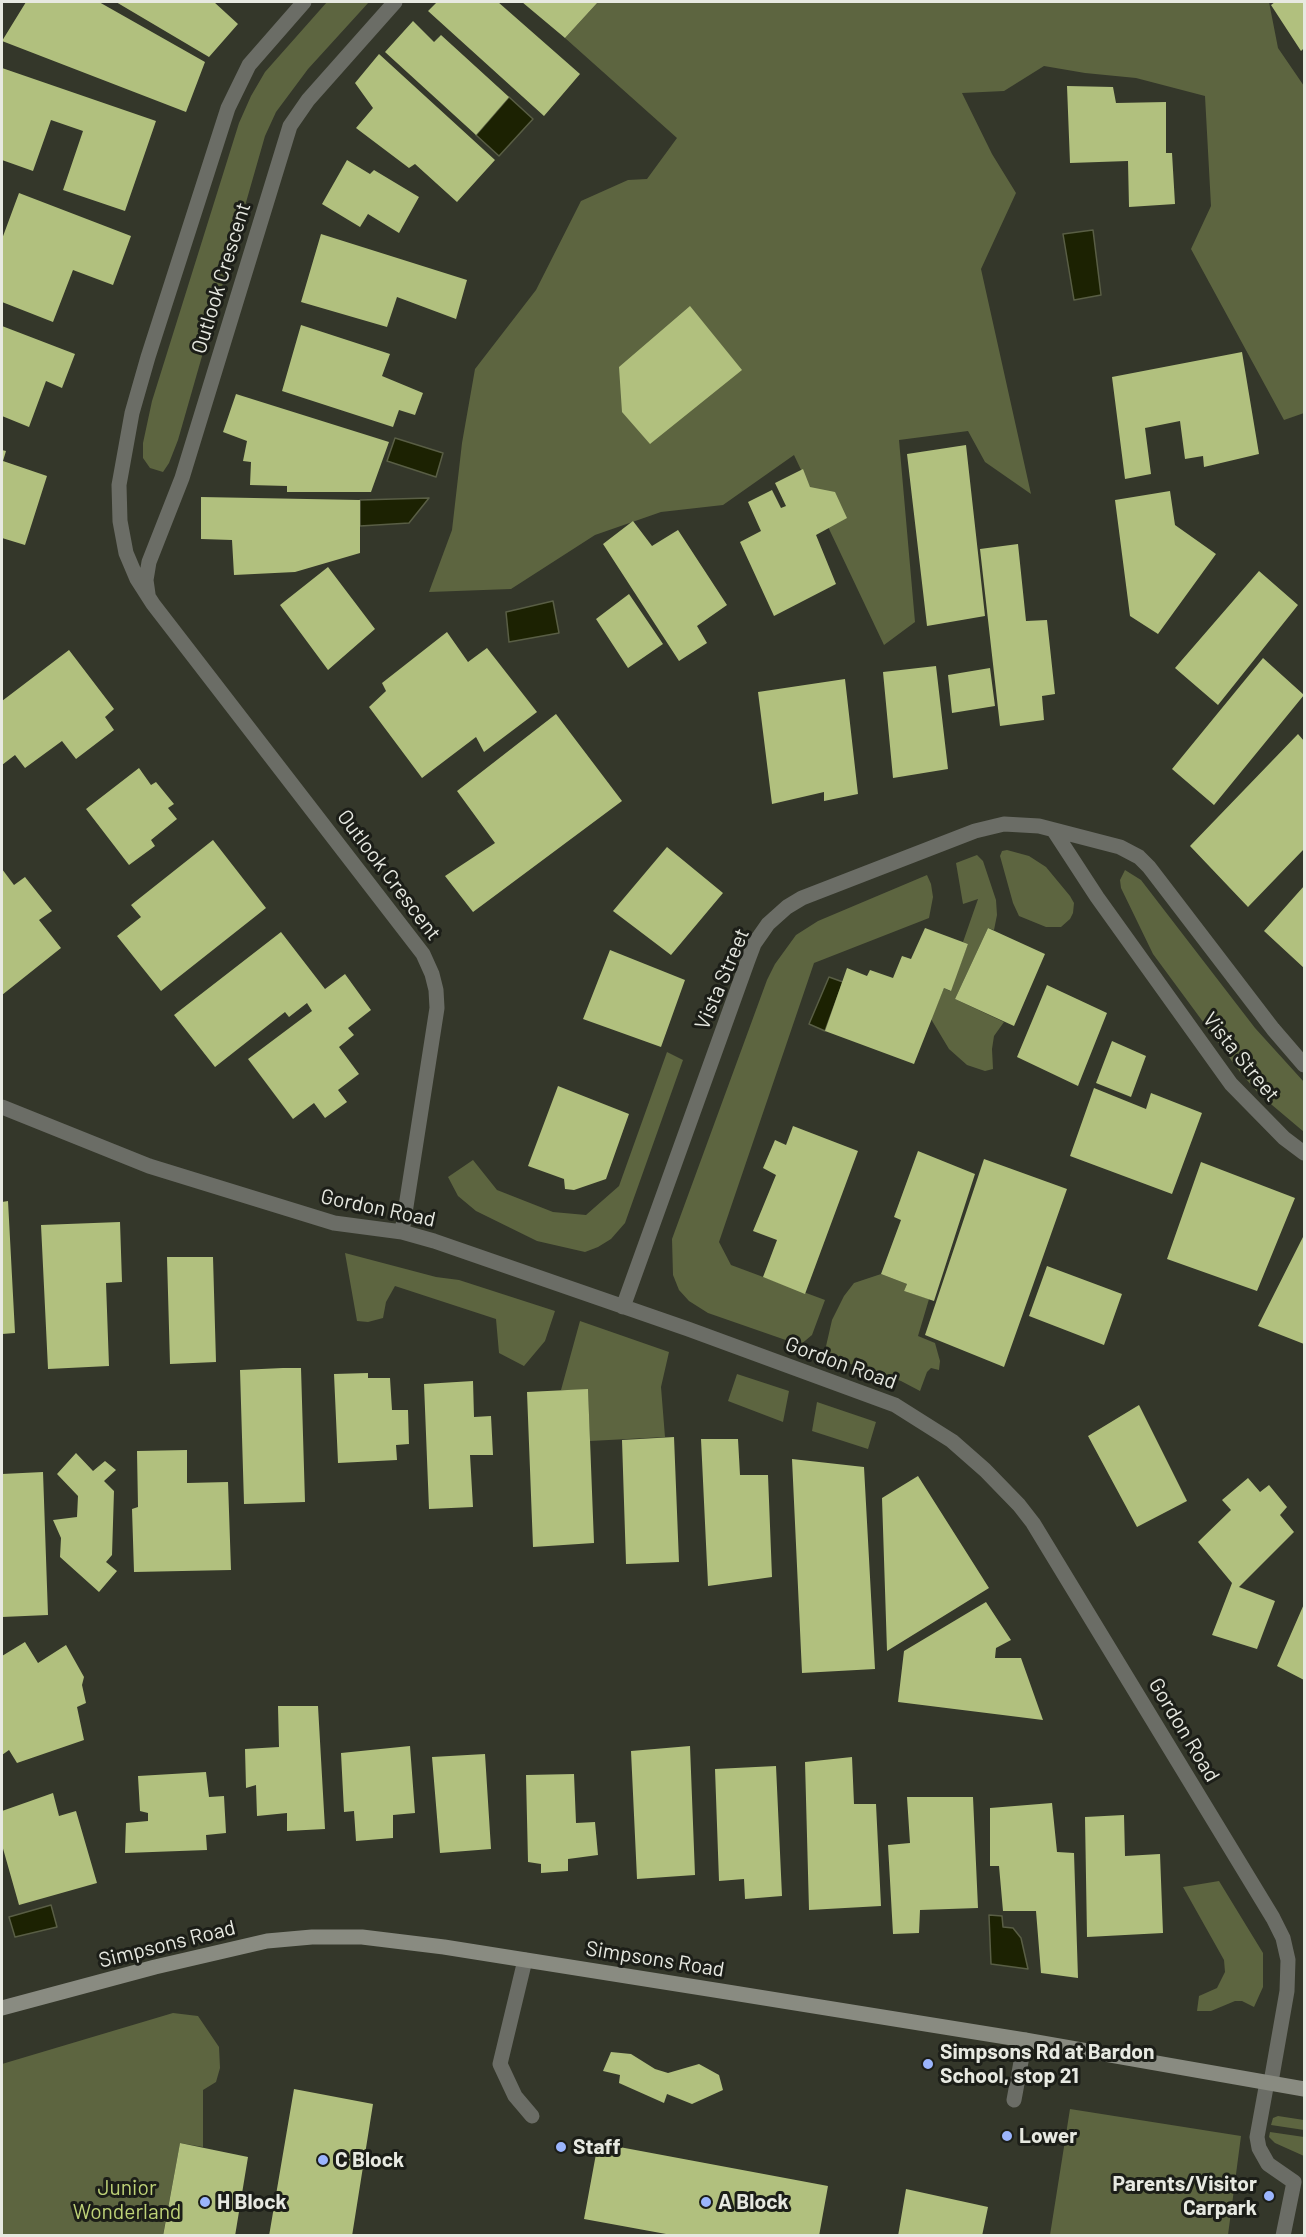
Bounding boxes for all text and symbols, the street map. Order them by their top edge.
street label: Outlook Crescent [186,199,256,357]
street label: Outlook Crescent [332,805,446,945]
street label: Vista Street [689,925,755,1033]
street label: Vista Street [1197,1007,1285,1107]
street label: Gordon Road [318,1184,438,1232]
street label: Gordon Road [782,1331,900,1395]
street label: Gordon Road [1143,1673,1225,1787]
street label: Simpsons Road [96,1915,238,1973]
street label: Simpsons Road [584,1936,726,1982]
place label: Simpsons Rd at Bardon School, stop 21 [940,2039,1155,2089]
marker: Simpsons Rd at Bardon School, stop 21 [921,2057,935,2071]
place label: Lower [1019,2123,1077,2149]
marker: Lower [1000,2129,1014,2143]
place label: Staff [573,2134,621,2160]
marker: Staff [554,2140,568,2154]
place label: C Block [335,2147,404,2173]
marker: C Block [316,2153,330,2167]
place label: Parents/Visitor Carpark [1112,2171,1257,2221]
park label: Junior Wonderland [73,2175,181,2225]
place label: H Block [217,2189,287,2215]
place label: A Block [718,2189,789,2215]
marker: Parents/Visitor Carpark [1262,2189,1276,2203]
marker: H Block [198,2195,212,2209]
marker: A Block [699,2195,713,2209]

